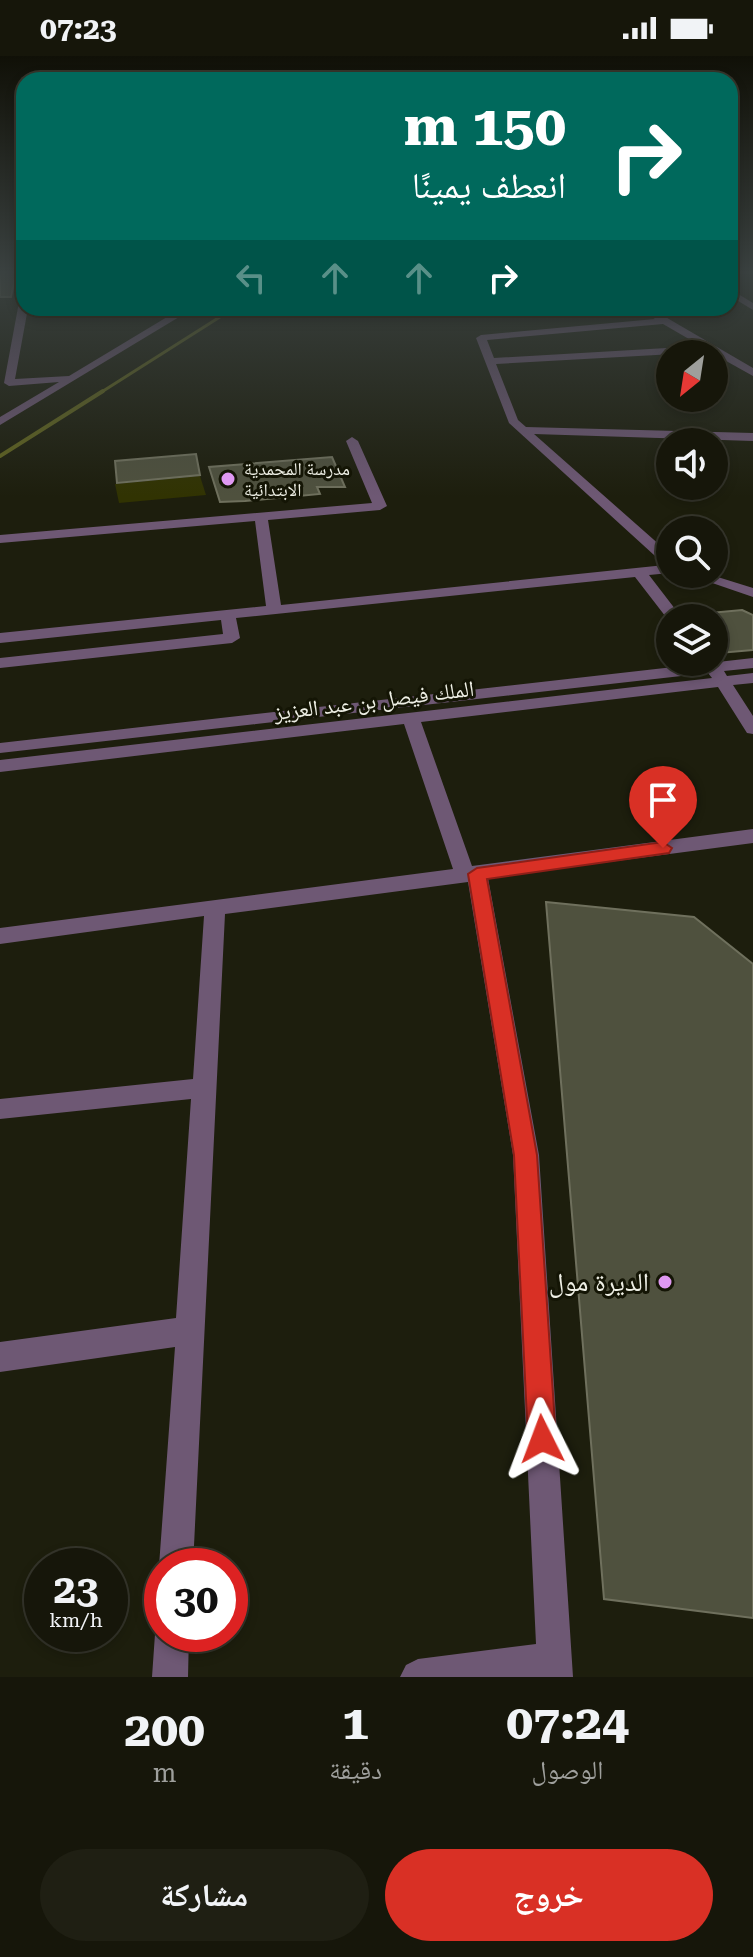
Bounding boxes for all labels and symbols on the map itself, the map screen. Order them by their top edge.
north arrow [656,340,728,412]
place label: مدرسة المحمدية الابتدائية [244,458,350,501]
marker: مدرسة المحمدية الابتدائية [219,470,237,488]
street label: الملك فيصل بن عبد العزيز [272,676,476,726]
pin [629,766,697,848]
place label: الديرة مول [549,1267,649,1298]
marker: الديرة مول [656,1273,674,1291]
position arrow [500,1397,584,1481]
speed limit sign: 30 [144,1548,248,1652]

